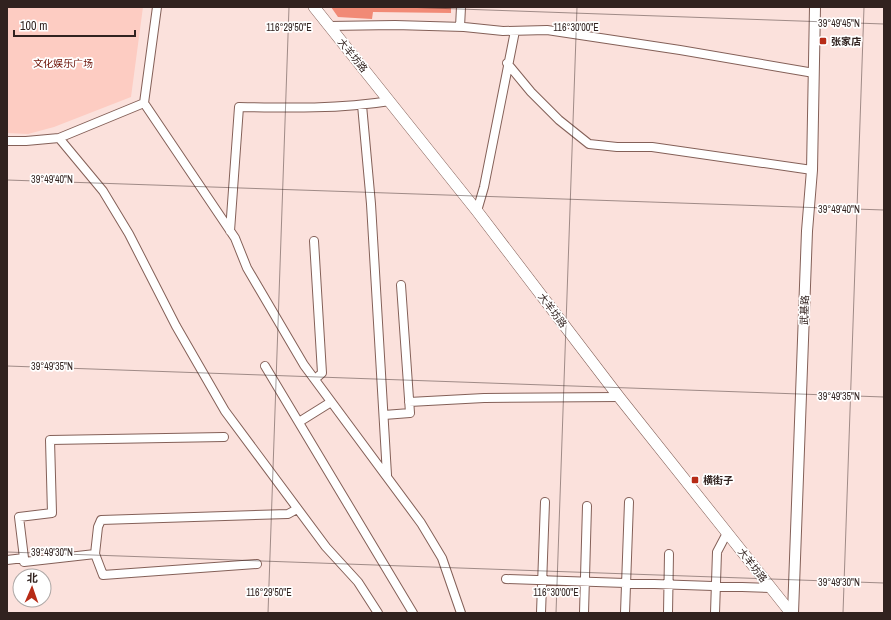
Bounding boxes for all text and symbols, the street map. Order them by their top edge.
scale bar [14,12,135,38]
text: 39°49'45"N [818,17,860,30]
text: 100 m [20,18,47,34]
text: 116°29'50"E [266,21,312,34]
text: 116°30'00"E [553,21,599,34]
place label: 张家店 [831,35,861,48]
street label: 大羊坊路 [335,36,370,75]
marker: 张家店 [818,36,828,46]
park label: 文化娱乐广场 [33,57,93,70]
text: 39°49'40"N [31,173,73,186]
text: 39°49'40"N [818,203,860,216]
street label: 大羊坊路 [535,290,570,330]
street label: 武基路 [797,295,812,325]
text: 39°49'35"N [31,360,73,373]
text: 39°49'35"N [818,390,860,403]
place label: 横街子 [703,474,733,487]
marker: 横街子 [690,475,700,485]
text: 39°49'30"N [31,546,73,559]
street label: 大羊坊路 [735,546,770,585]
north arrow [12,568,52,608]
text: 北 [27,571,38,585]
text: 39°49'30"N [818,576,860,589]
text: 116°29'50"E [246,586,292,599]
text: 116°30'00"E [533,586,579,599]

